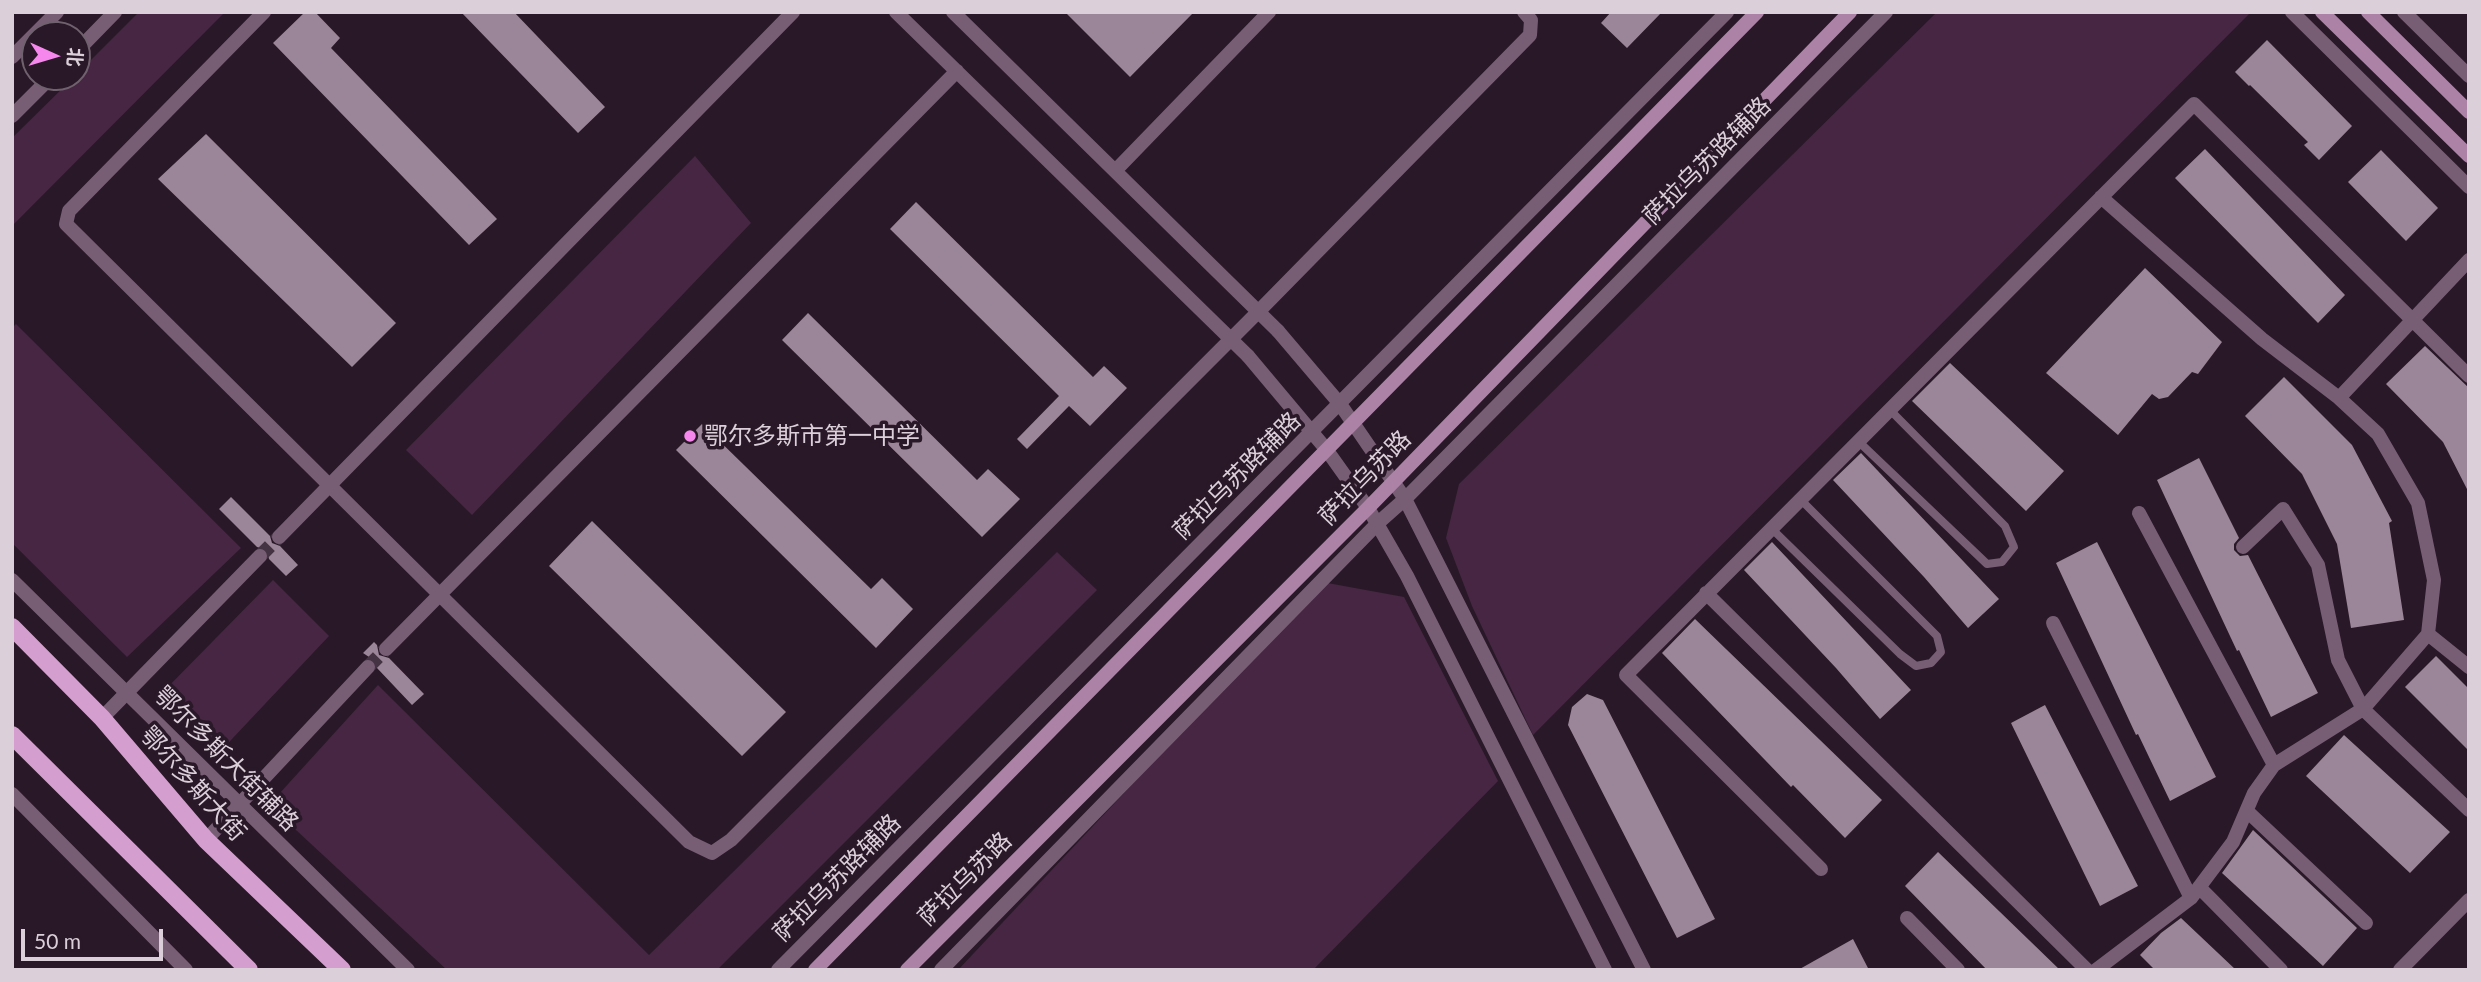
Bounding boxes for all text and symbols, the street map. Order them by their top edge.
north arrow [21,21,91,91]
text: 北 [63,47,88,68]
street label: 萨拉乌苏路辅路 [1637,91,1777,231]
street label: 萨拉乌苏路辅路 [1167,406,1307,546]
place label: 鄂尔多斯市第一中学 [704,422,920,450]
street label: 萨拉乌苏路 [1313,425,1417,531]
marker: 鄂尔多斯市第一中学 [682,428,698,444]
street label: 鄂尔多斯大街辅路 [148,681,304,837]
street label: 鄂尔多斯大街 [134,721,252,847]
street label: 萨拉乌苏路辅路 [767,808,907,948]
street label: 萨拉乌苏路 [912,826,1018,932]
scale bar [24,916,166,960]
text: 50 m [34,928,81,953]

